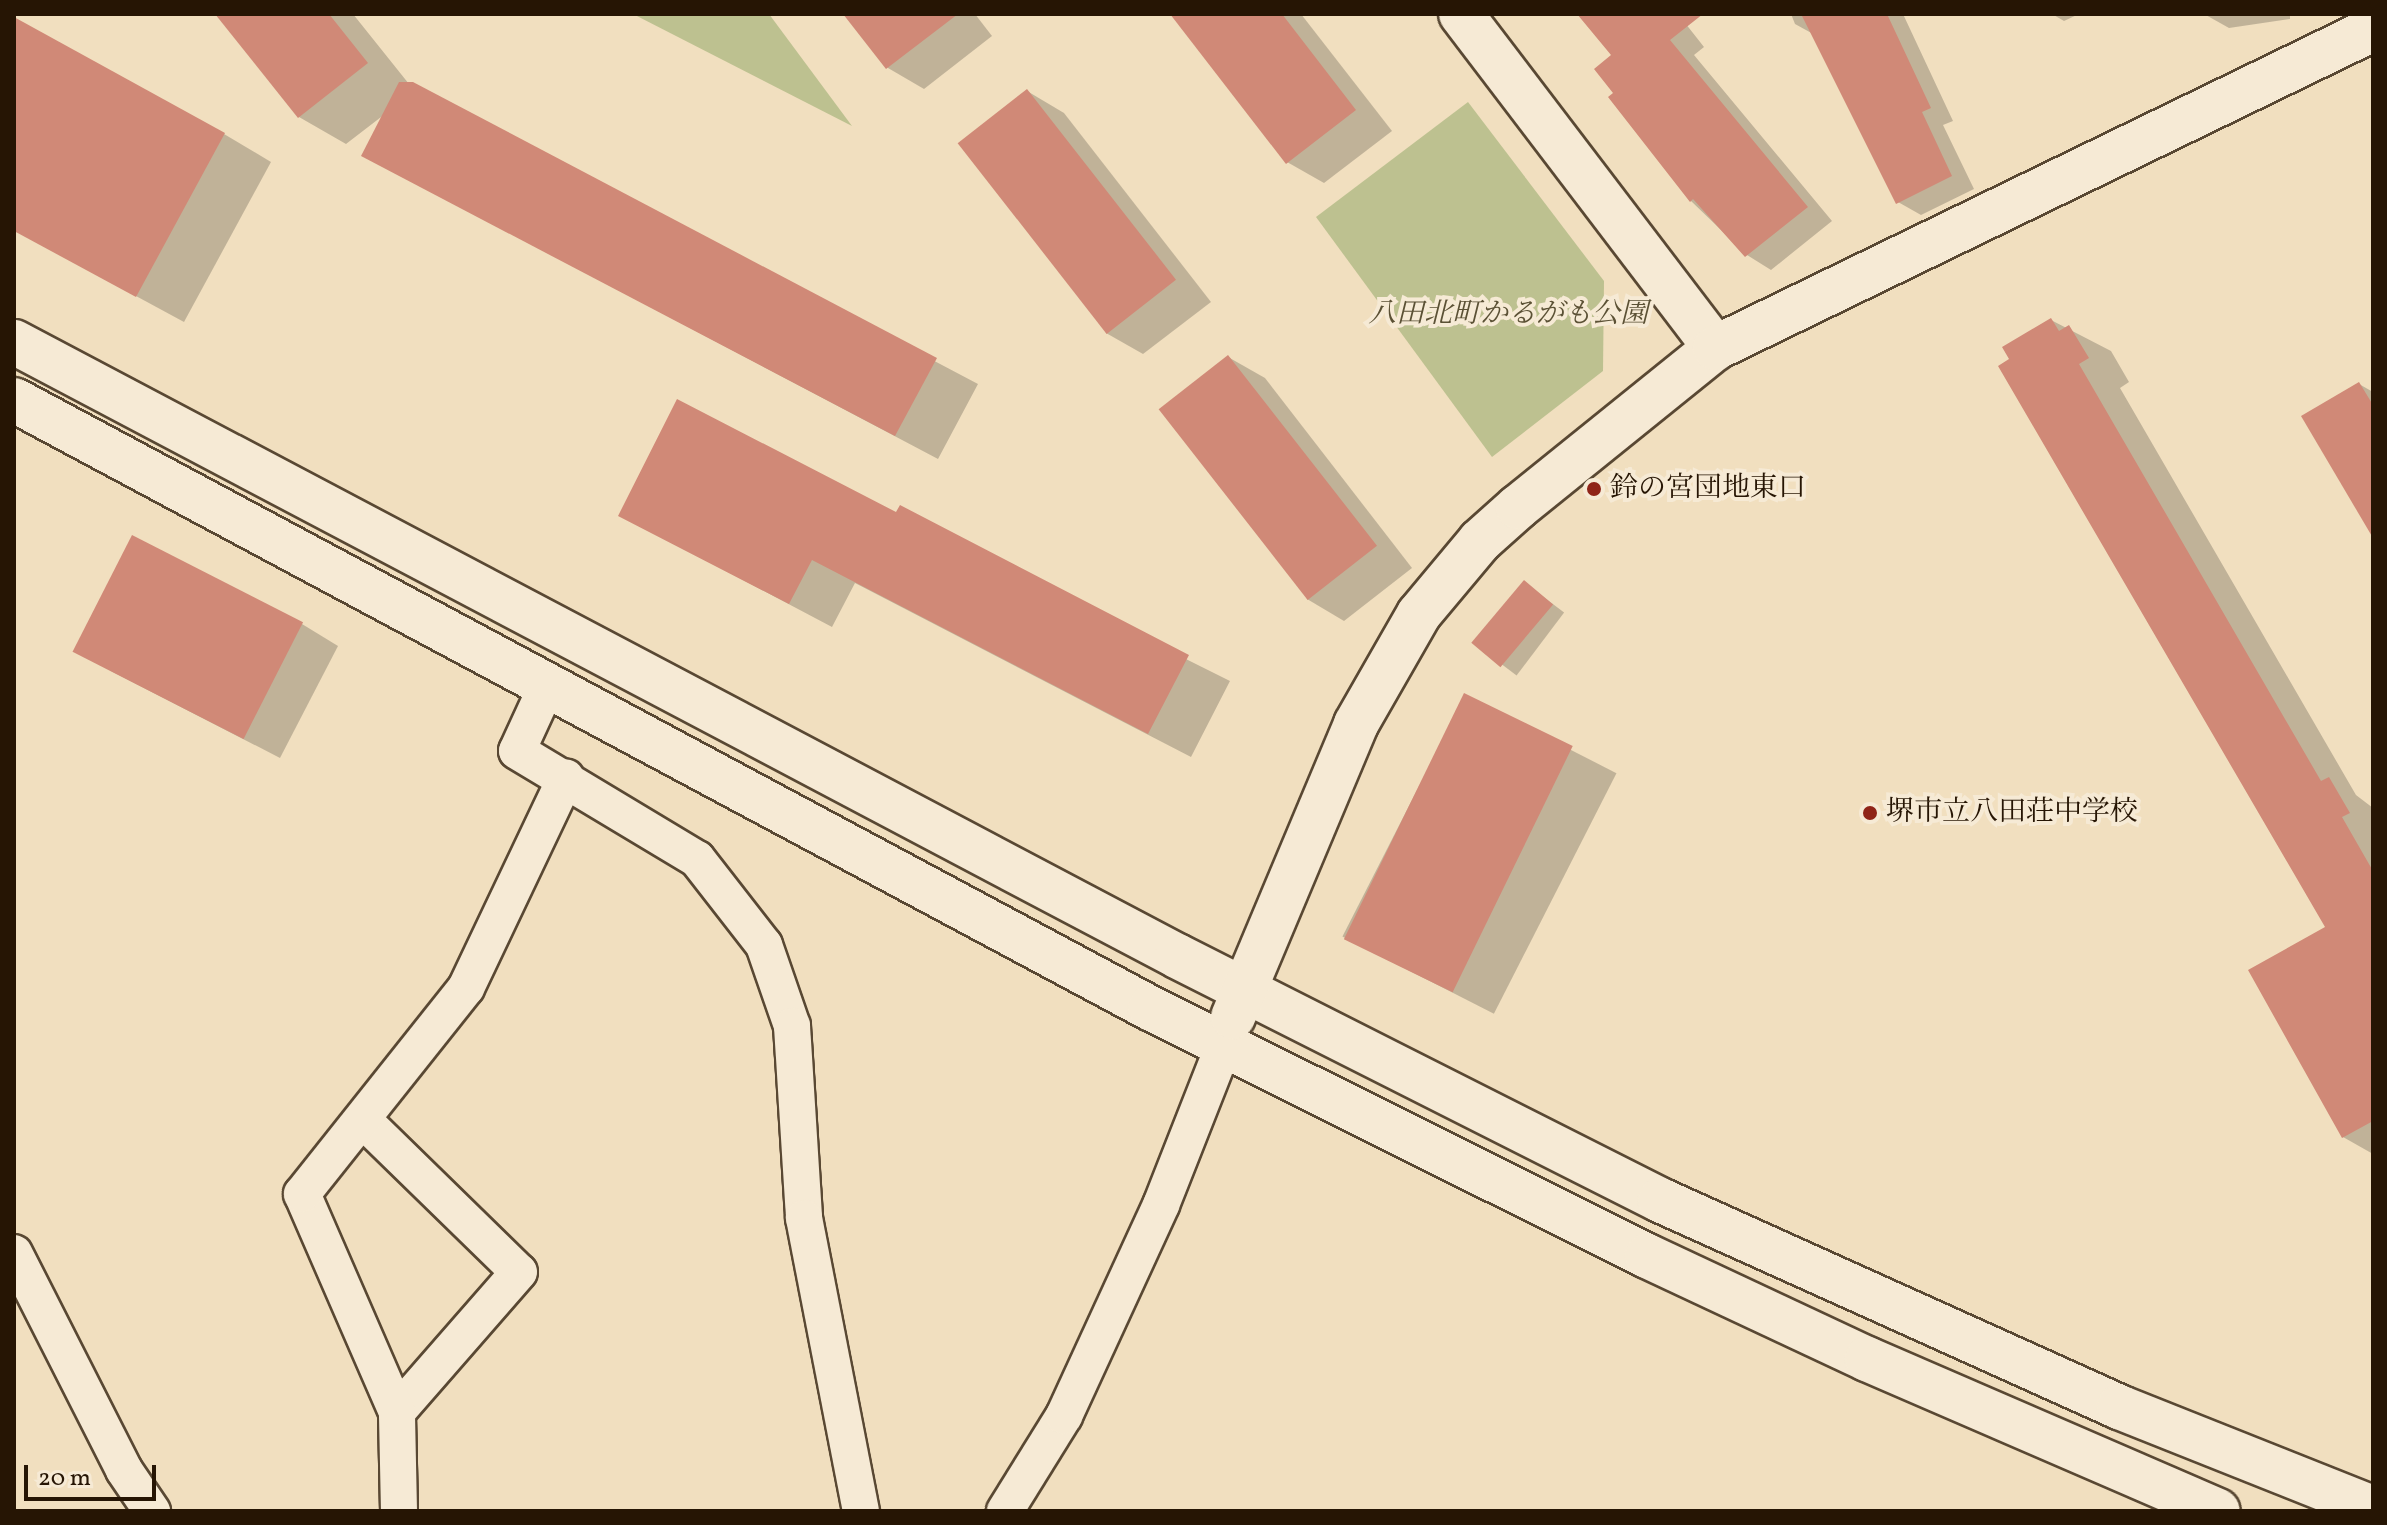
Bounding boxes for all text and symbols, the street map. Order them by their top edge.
park label: 八田北町かるがも公園 [1368,298,1648,332]
place label: 鈴の宮団地東口 [1610,472,1806,506]
marker: 鈴の宮団地東口 [1585,480,1603,498]
place label: 堺市立八田荘中学校 [1886,796,2138,830]
marker: 堺市立八田荘中学校 [1861,804,1879,822]
scale bar [28,1449,160,1499]
text: 20 m [38,1462,91,1496]

